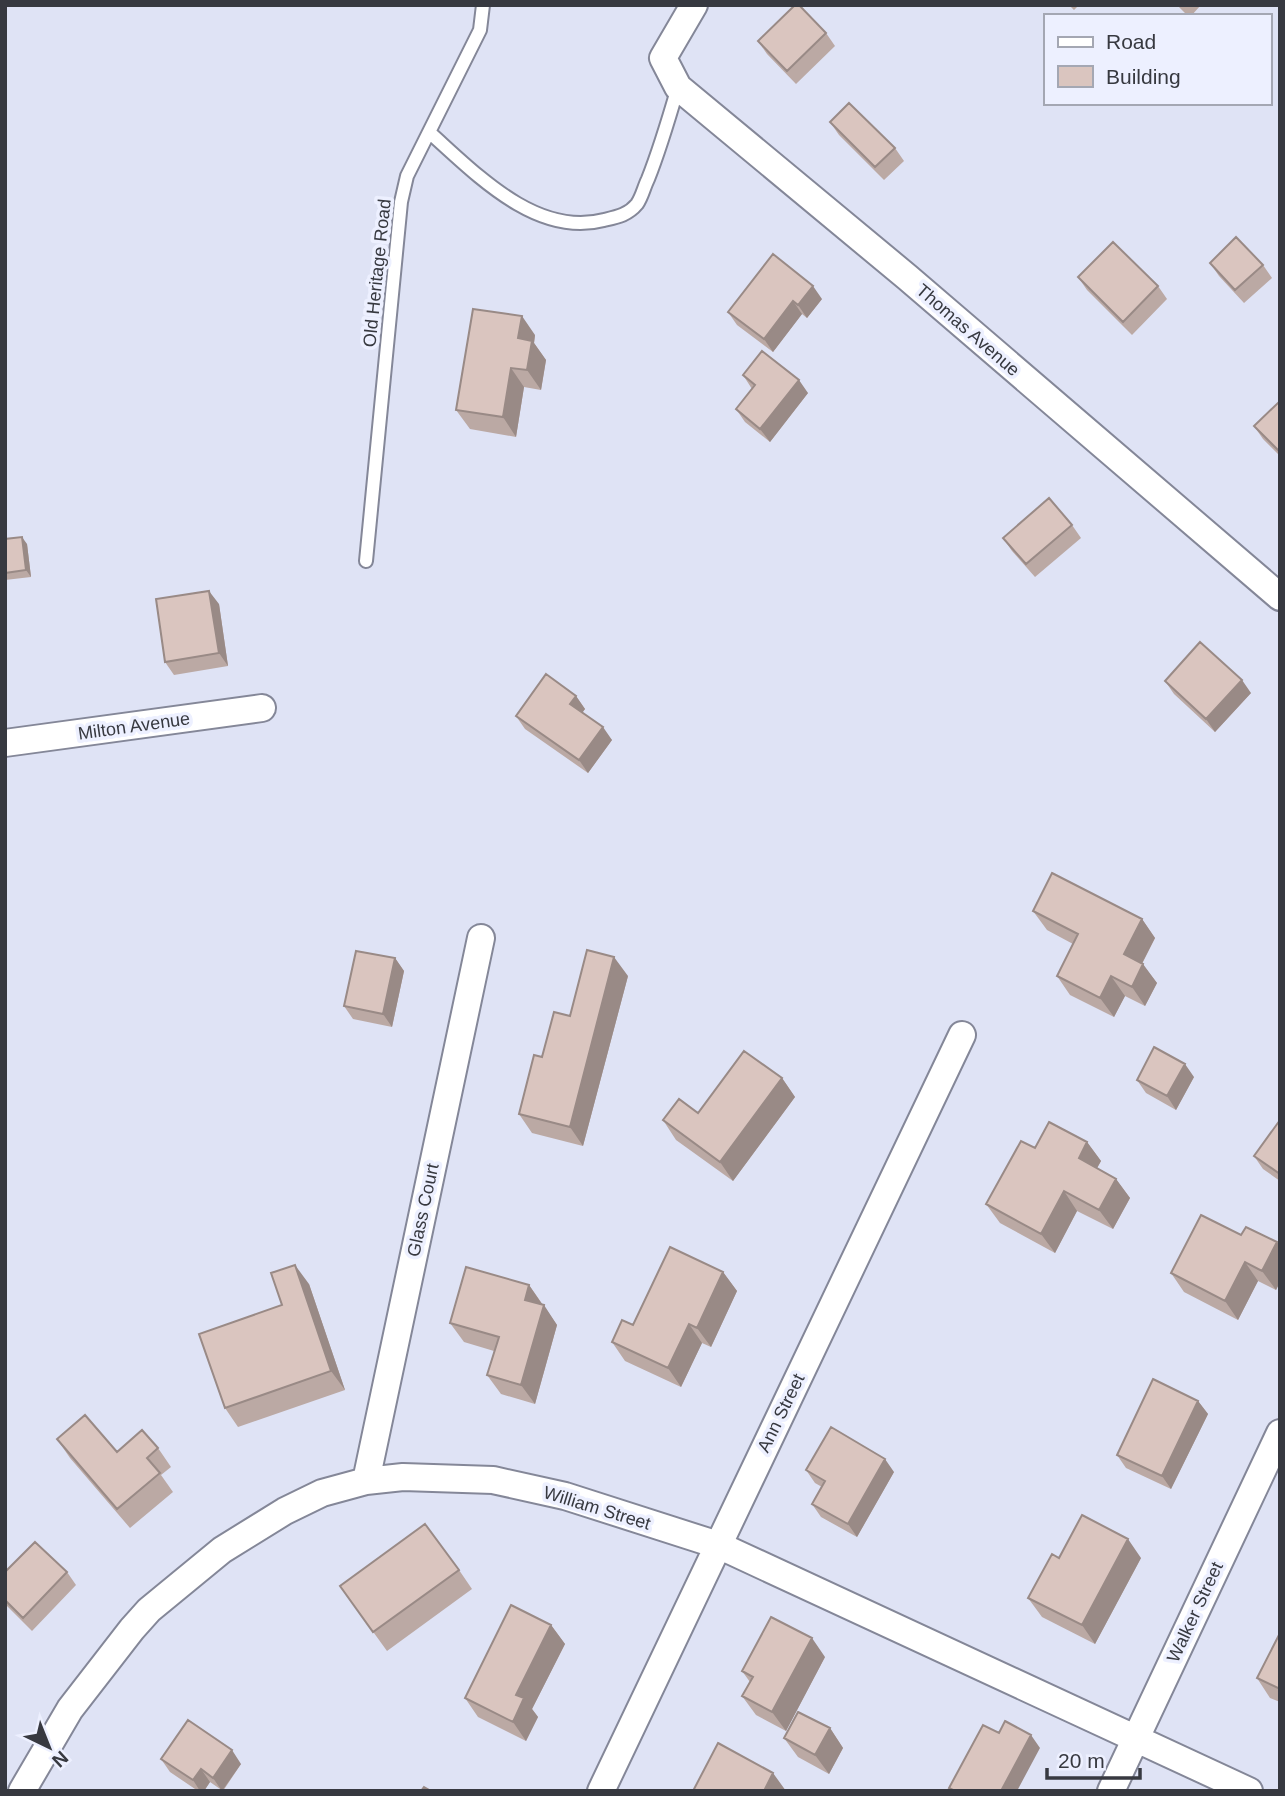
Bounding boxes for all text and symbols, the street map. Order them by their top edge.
legend [1044,14,1271,105]
text: Road [1106,30,1156,53]
text: Building [1106,65,1181,88]
street label: Old Heritage Road [359,198,395,348]
street label: Thomas Avenue [912,280,1024,380]
street label: Milton Avenue [77,708,191,744]
street label: Glass Court [403,1161,443,1259]
street label: Ann Street [753,1370,809,1456]
street label: William Street [541,1482,653,1534]
street label: Walker Street [1163,1559,1227,1665]
north arrow [14,1712,84,1782]
scale bar [1047,1736,1140,1780]
text: N [48,1747,72,1771]
text: 20 m [1058,1749,1105,1772]

